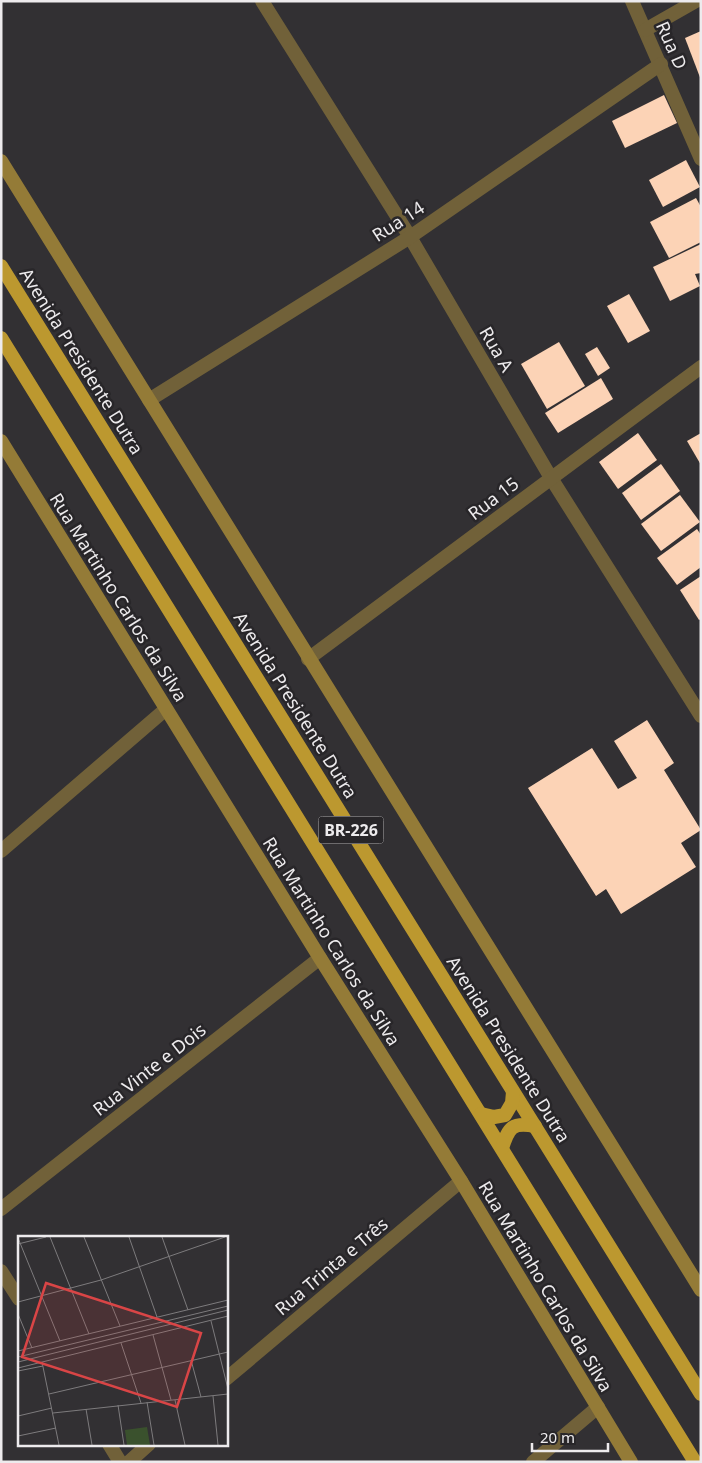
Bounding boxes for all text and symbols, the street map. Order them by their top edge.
street label: Rua D [651,17,693,73]
street label: Rua 14 [367,195,429,247]
street label: Avenida Presidente Dutra [15,263,149,459]
street label: Rua A [474,322,520,376]
street label: Rua 15 [463,471,523,525]
street label: Rua Martinho Carlos da Silva [45,488,193,706]
street label: Avenida Presidente Dutra [229,607,363,803]
road number: BR-226 [318,816,384,844]
street label: Rua Martinho Carlos da Silva [258,832,406,1050]
street label: Avenida Presidente Dutra [442,951,576,1147]
street label: Rua Vinte e Dois [88,1017,210,1121]
street label: Rua Martinho Carlos da Silva [473,1176,619,1396]
street label: Rua Trinta e Três [269,1212,393,1320]
inset map [18,1236,228,1446]
scale bar [532,1420,608,1452]
text: 20 m [540,1427,575,1447]

